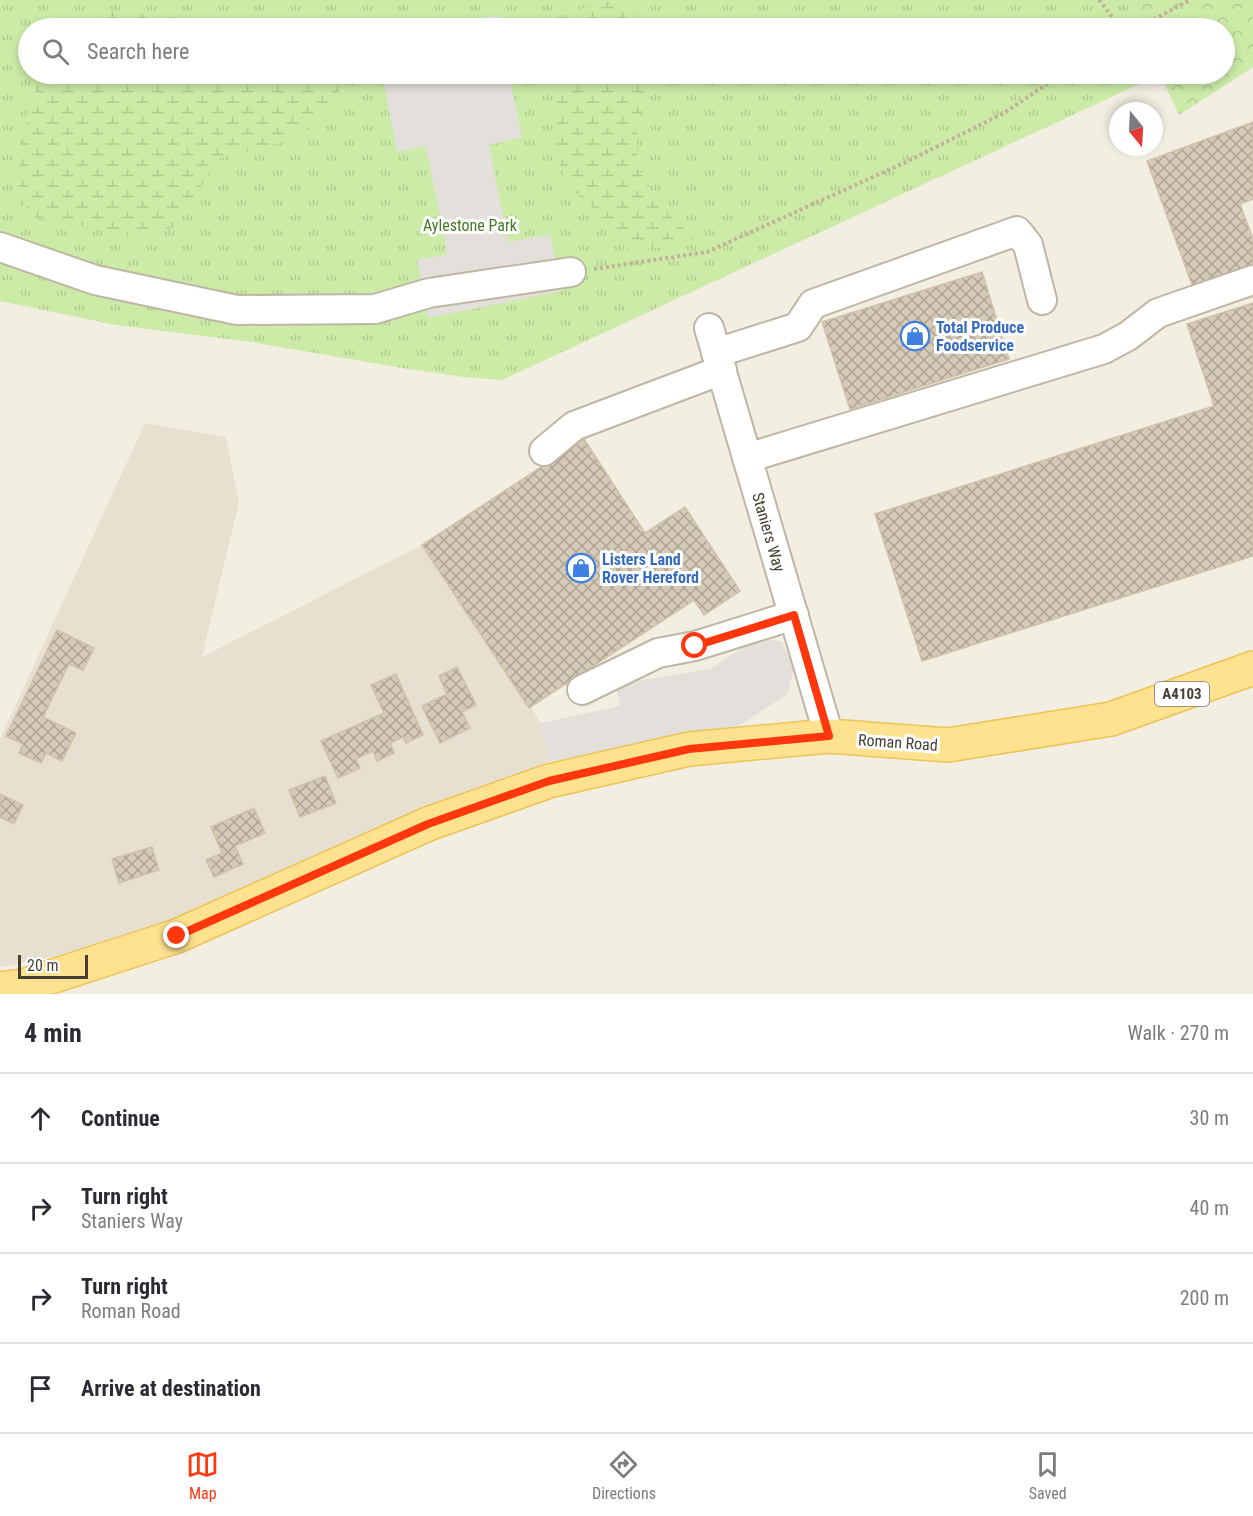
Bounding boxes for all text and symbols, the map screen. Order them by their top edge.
search box [18,18,1235,84]
icon: search [39,35,72,68]
text: Search here [87,39,189,64]
north arrow [1109,102,1163,156]
park label: Aylestone Park [423,216,518,235]
place label: Total Produce Foodservice [936,318,1024,355]
shop icon: Total Produce Foodservice [899,320,931,352]
street label: Staniers Way [748,490,789,574]
place label: Listers Land Rover Hereford [602,550,699,587]
shop icon: Listers Land Rover Hereford [565,552,597,584]
route start [681,632,707,658]
road number: A4103 [1155,682,1209,706]
street label: Roman Road [858,730,938,755]
route end [163,922,189,948]
scale bar [18,952,88,980]
text: 20 m [27,956,59,975]
text: 4 min [24,1018,82,1048]
text: Walk · 270 m [1128,1021,1229,1045]
icon: ahead [24,1102,57,1135]
text: Continue [81,1106,160,1131]
text: 30 m [1190,1106,1229,1130]
text: Turn right [81,1184,168,1209]
icon: right [24,1192,57,1225]
text: 40 m [1190,1196,1229,1220]
text: Staniers Way [81,1209,183,1233]
text: Turn right [81,1274,168,1299]
icon: right [24,1282,57,1315]
text: 200 m [1180,1286,1229,1310]
text: Roman Road [81,1299,181,1323]
icon: arrive [24,1372,57,1405]
text: Arrive at destination [81,1376,261,1401]
tab: Map [186,1448,219,1503]
tab: Directions [592,1448,656,1503]
tab: Saved [1029,1448,1067,1503]

